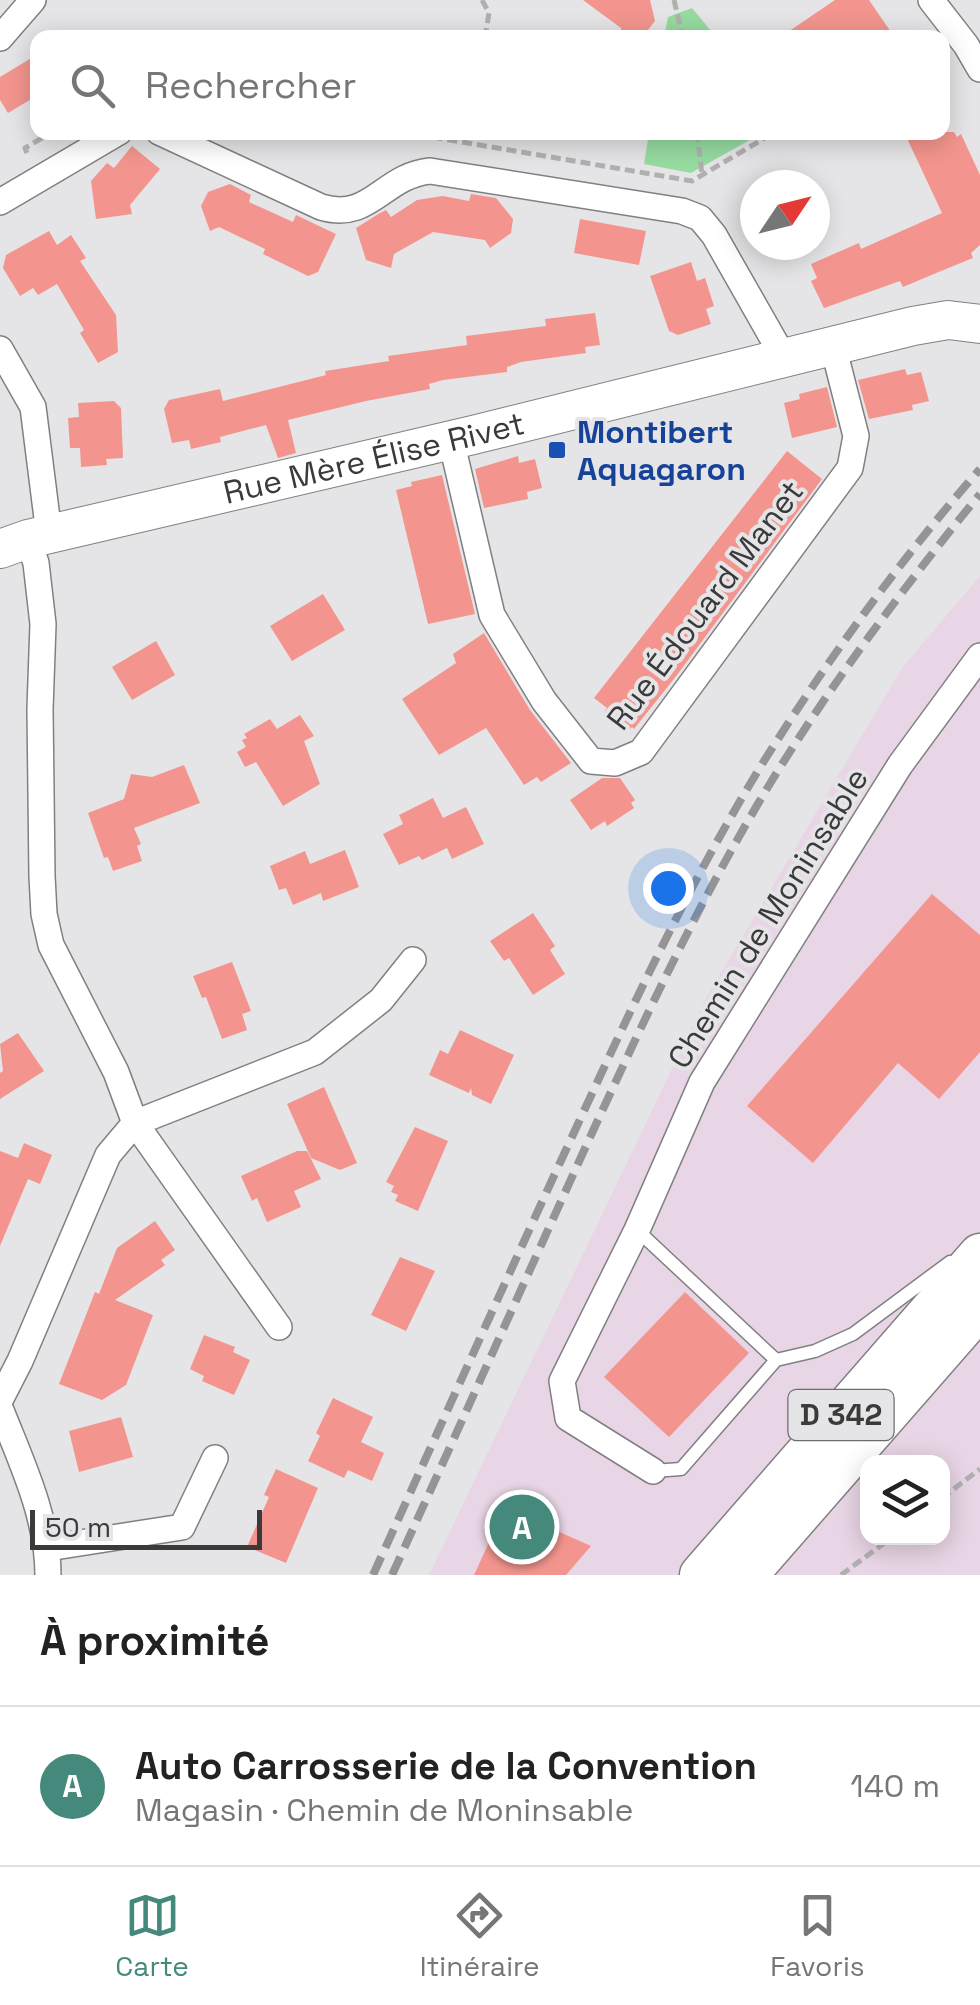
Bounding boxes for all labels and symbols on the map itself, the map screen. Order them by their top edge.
north arrow [740,170,830,260]
street label: Rue Mère Élise Rivet [220,403,528,513]
place label: Montibert Aquagaron [577,412,746,489]
marker: Montibert Aquagaron [546,439,568,461]
street label: Rue Édouard Manet [598,472,812,738]
street label: Chemin de Moninsable [659,760,877,1076]
your location [643,863,694,914]
road number: D 342 [788,1390,894,1440]
pin: A [490,1490,554,1564]
scale bar [30,1505,262,1550]

